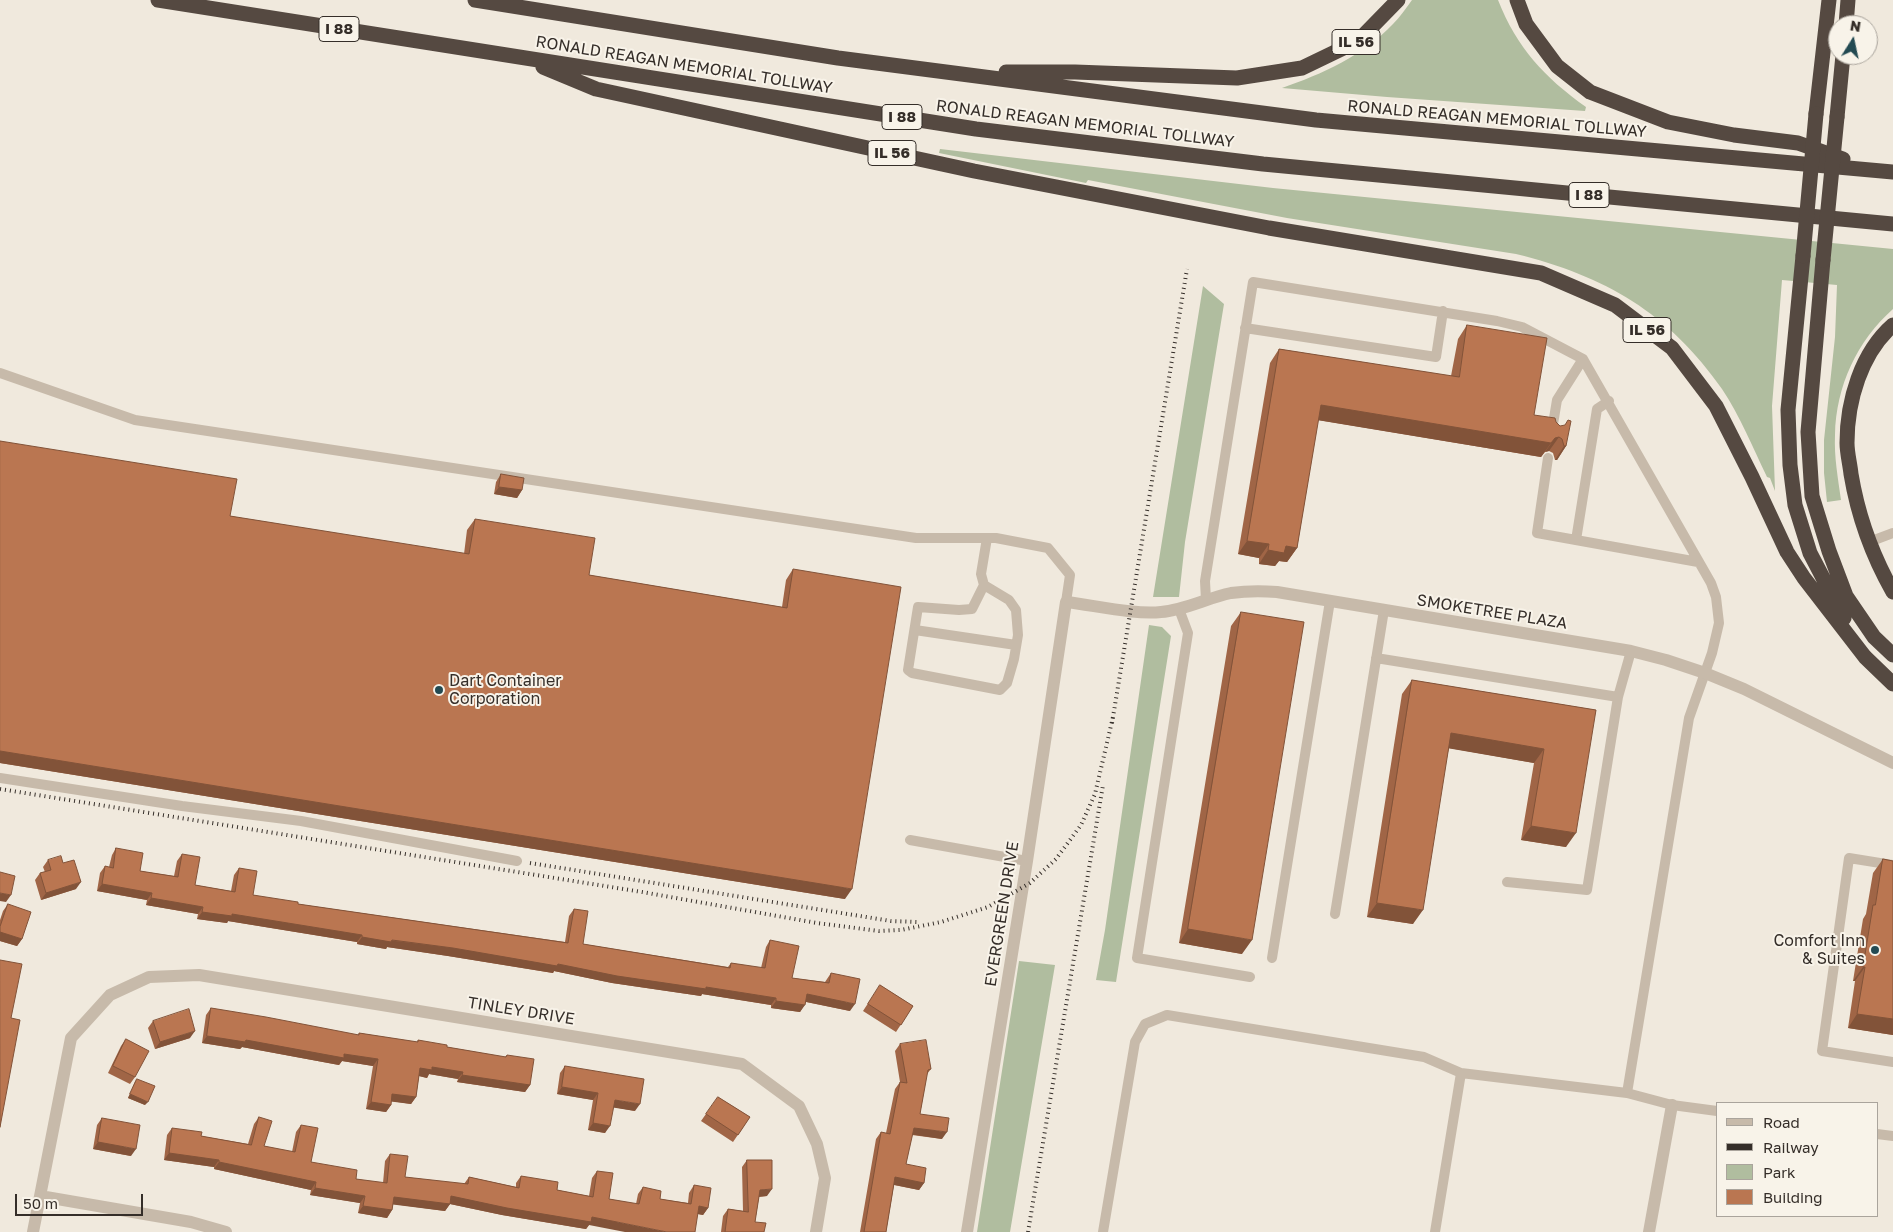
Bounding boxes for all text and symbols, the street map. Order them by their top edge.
north arrow [1828,15,1878,65]
road number: I 88 [319,16,359,42]
text: N [1849,16,1862,35]
road number: IL 56 [1332,30,1380,54]
street label: RONALD REAGAN MEMORIAL TOLLWAY [534,32,834,98]
street label: RONALD REAGAN MEMORIAL TOLLWAY [935,96,1235,152]
street label: RONALD REAGAN MEMORIAL TOLLWAY [1347,96,1647,142]
road number: I 88 [882,104,922,130]
road number: IL 56 [868,140,916,166]
road number: I 88 [1569,182,1609,208]
road number: IL 56 [1623,318,1671,342]
street label: SMOKETREE PLAZA [1415,591,1569,633]
place label: Dart Container Corporation [449,671,561,709]
marker: Dart Container Corporation [433,684,445,696]
street label: EVERGREEN DRIVE [981,840,1023,988]
place label: Comfort Inn & Suites [1773,931,1865,969]
marker: Comfort Inn & Suites [1869,944,1881,956]
street label: TINLEY DRIVE [466,993,576,1029]
legend [1716,1102,1878,1217]
text: Road [1763,1113,1800,1131]
text: Railway [1763,1138,1819,1156]
text: Park [1763,1163,1795,1181]
scale bar [18,1184,145,1216]
text: Building [1763,1188,1823,1206]
text: 50 m [23,1194,58,1212]

